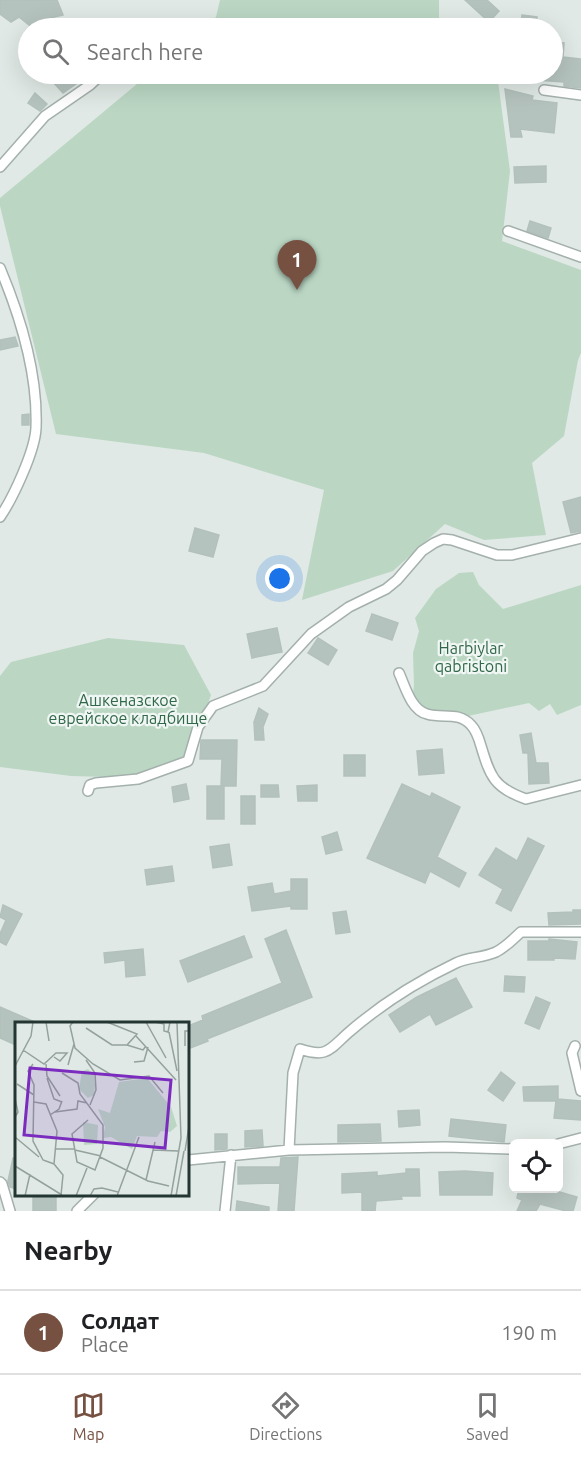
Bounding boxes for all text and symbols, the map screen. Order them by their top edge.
search box [18,18,563,84]
icon: search [39,35,72,68]
text: Search here [87,39,203,64]
pin: 1 [278,240,316,290]
your location [265,564,294,593]
park label: Harbiylar qabristoni [435,639,507,675]
park label: Ашкеназское еврейское кладбище [49,691,207,727]
inset map [15,1022,189,1196]
map controls [509,1139,563,1193]
button: locate [509,1139,563,1193]
text: Nearby [24,1236,112,1265]
text: Солдат [81,1308,159,1333]
text: 1 [38,1321,49,1344]
text: 190 m [501,1321,557,1344]
text: Place [81,1333,129,1356]
tab: Map [72,1389,105,1443]
tab: Directions [249,1389,322,1443]
tab: Saved [466,1389,509,1443]

